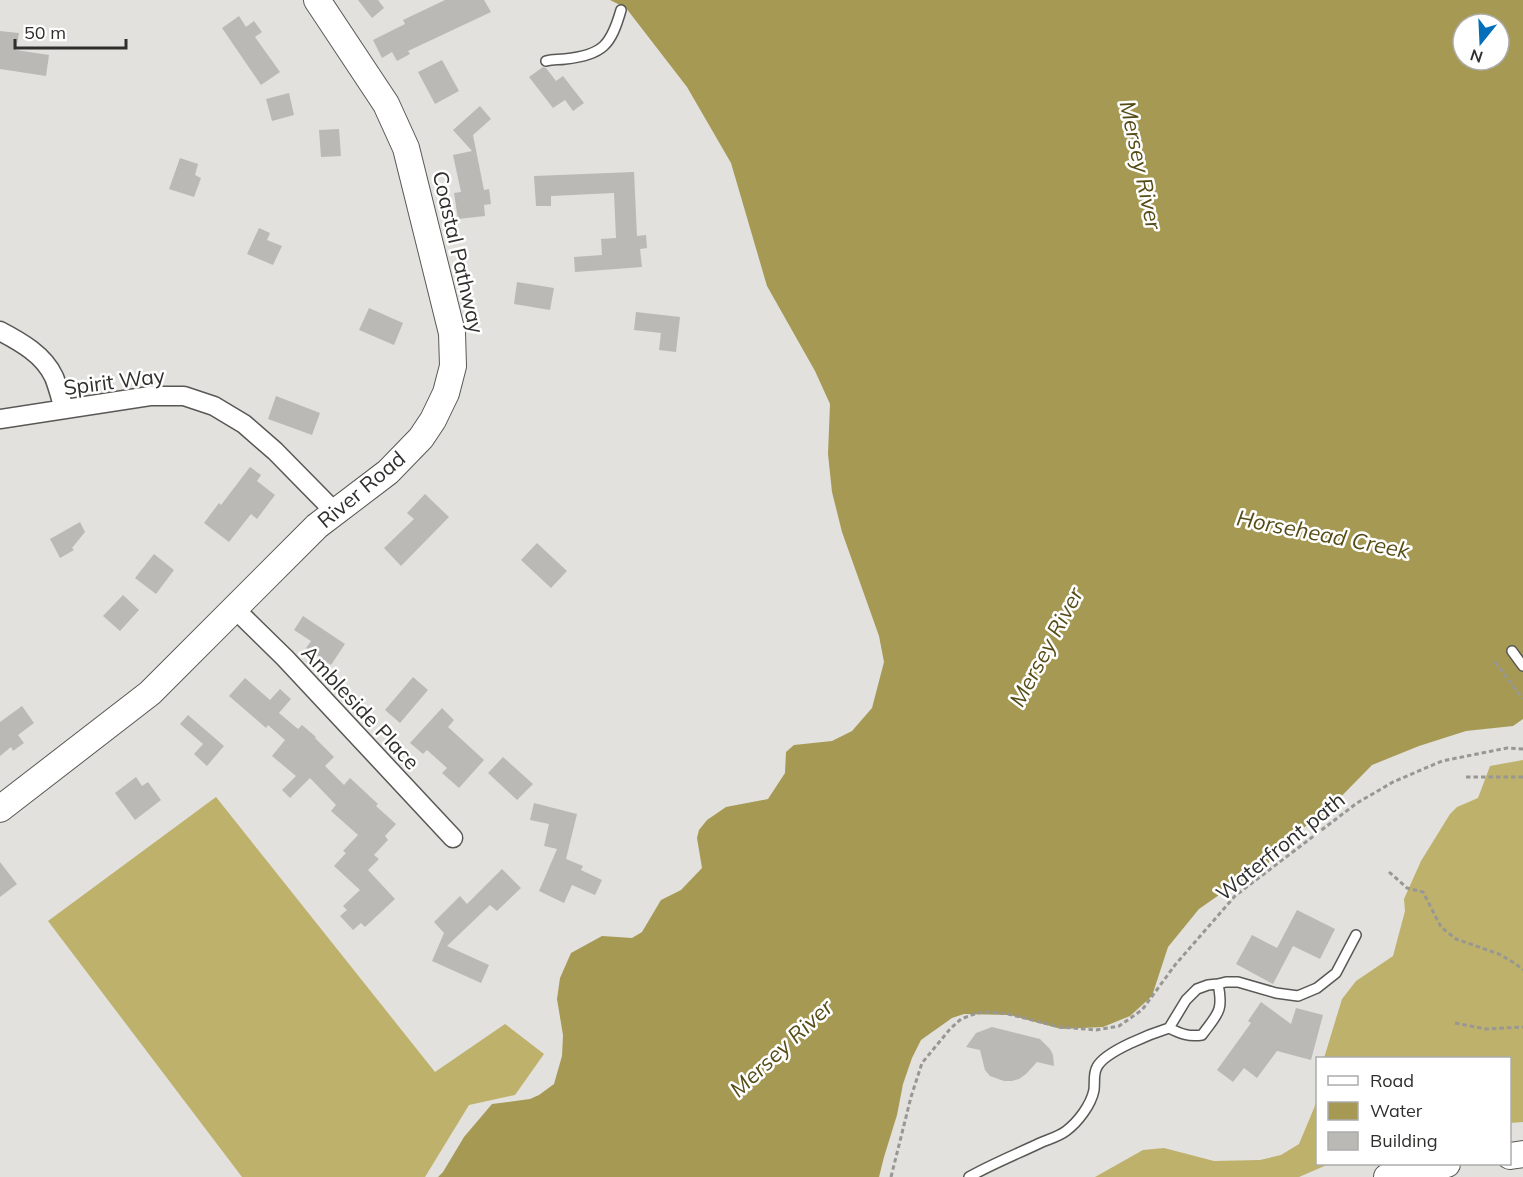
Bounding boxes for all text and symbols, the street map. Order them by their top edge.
scale bar [15,12,126,50]
north arrow [1451,12,1511,72]
text: 50 m [24,21,66,44]
text: N [1468,45,1485,68]
water label: Mersey River [1114,98,1169,233]
street label: Coastal Pathway [428,168,490,336]
street label: Spirit Way [62,362,166,400]
street label: River Road [312,445,410,533]
water label: Horsehead Creek [1234,504,1412,565]
water label: Mersey River [1003,582,1090,711]
street label: Ambleside Place [297,639,425,775]
street label: Waterfront path [1210,786,1350,906]
water label: Mersey River [724,992,839,1103]
legend [1316,1057,1511,1165]
text: Road [1370,1069,1414,1092]
text: Water [1370,1099,1423,1122]
text: Building [1370,1129,1438,1152]

